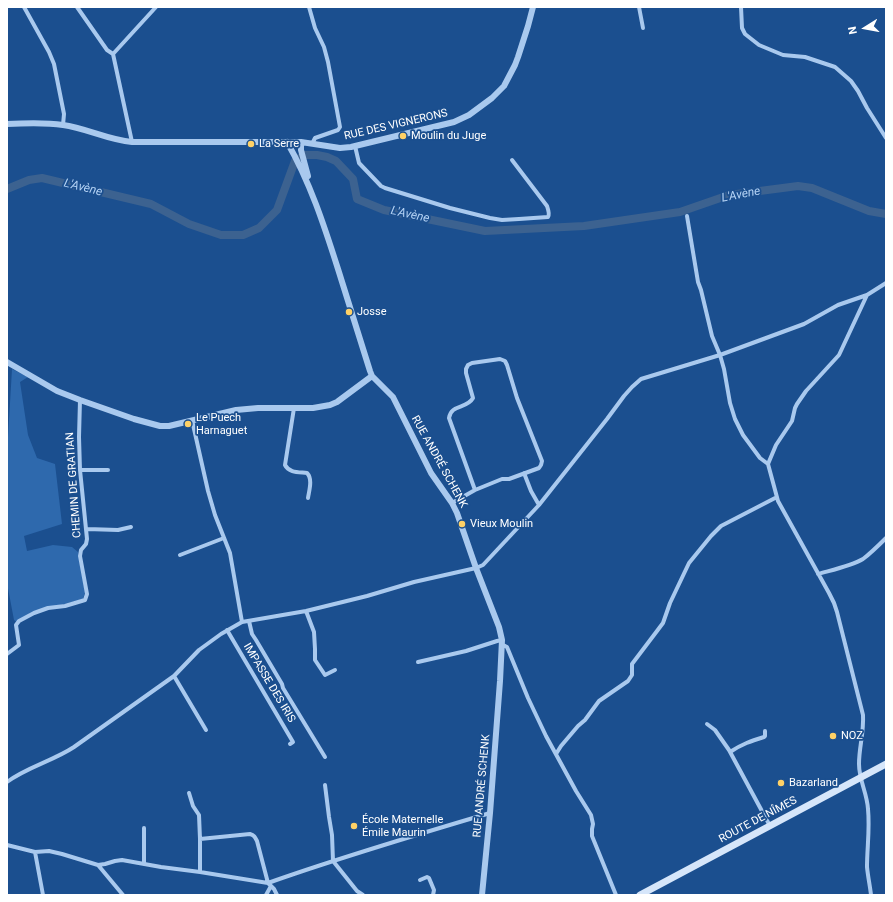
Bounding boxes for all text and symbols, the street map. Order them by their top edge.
north arrow [845,8,885,48]
text: N [846,25,860,35]
street label: RUE DES VIGNERONS [343,107,449,143]
place label: Moulin du Juge [411,129,486,143]
marker: Moulin du Juge [398,131,408,141]
place label: La Serre [259,137,299,151]
marker: La Serre [246,139,256,149]
water label: L'Avène [62,176,104,200]
water label: L'Avène [720,184,762,206]
water label: L'Avène [389,204,431,226]
place label: Josse [357,305,387,319]
marker: Josse [344,307,354,317]
place label: Le Puech Harnaguet [196,411,247,437]
street label: RUE ANDRÉ SCHENK [408,414,470,510]
marker: Le Puech Harnaguet [183,419,193,429]
street label: CHEMIN DE GRATIAN [64,432,84,538]
place label: Vieux Moulin [470,517,533,531]
marker: Vieux Moulin [457,519,467,529]
street label: IMPASSE DES IRIS [240,641,298,725]
place label: NOZ [841,729,863,743]
marker: NOZ [828,731,838,741]
street label: RUE ANDRÉ SCHENK [471,734,493,838]
place label: Bazarland [789,776,838,790]
marker: Bazarland [776,778,786,788]
street label: ROUTE DE NÎMES [717,794,799,846]
place label: École Maternelle Émile Maurin [362,813,443,839]
marker: École Maternelle Émile Maurin [349,821,359,831]

